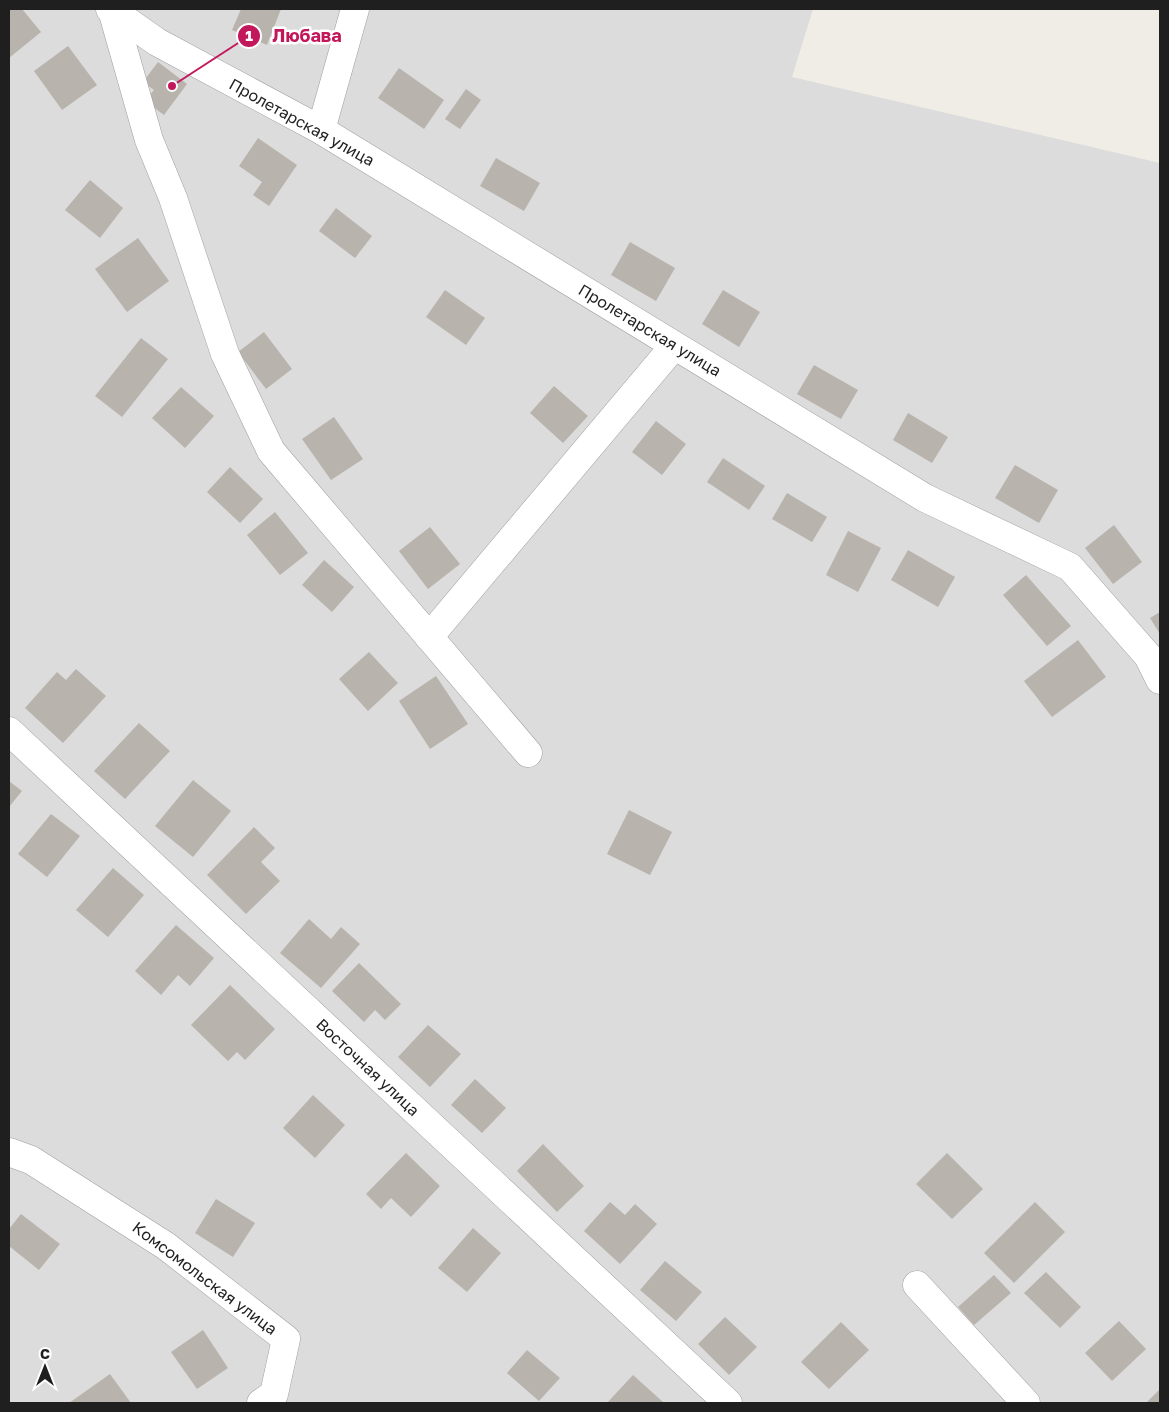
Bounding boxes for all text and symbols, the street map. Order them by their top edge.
callout: Любава [237,19,351,52]
text: Любава [272,24,342,46]
text: 1 [245,26,253,44]
street label: Пролетарская улица [226,74,378,170]
street label: Пролетарская улица [575,279,725,381]
street label: Восточная улица [312,1014,424,1120]
street label: Комсомольская улица [129,1217,281,1339]
north arrow [20,1342,70,1392]
text: С [40,1345,50,1362]

